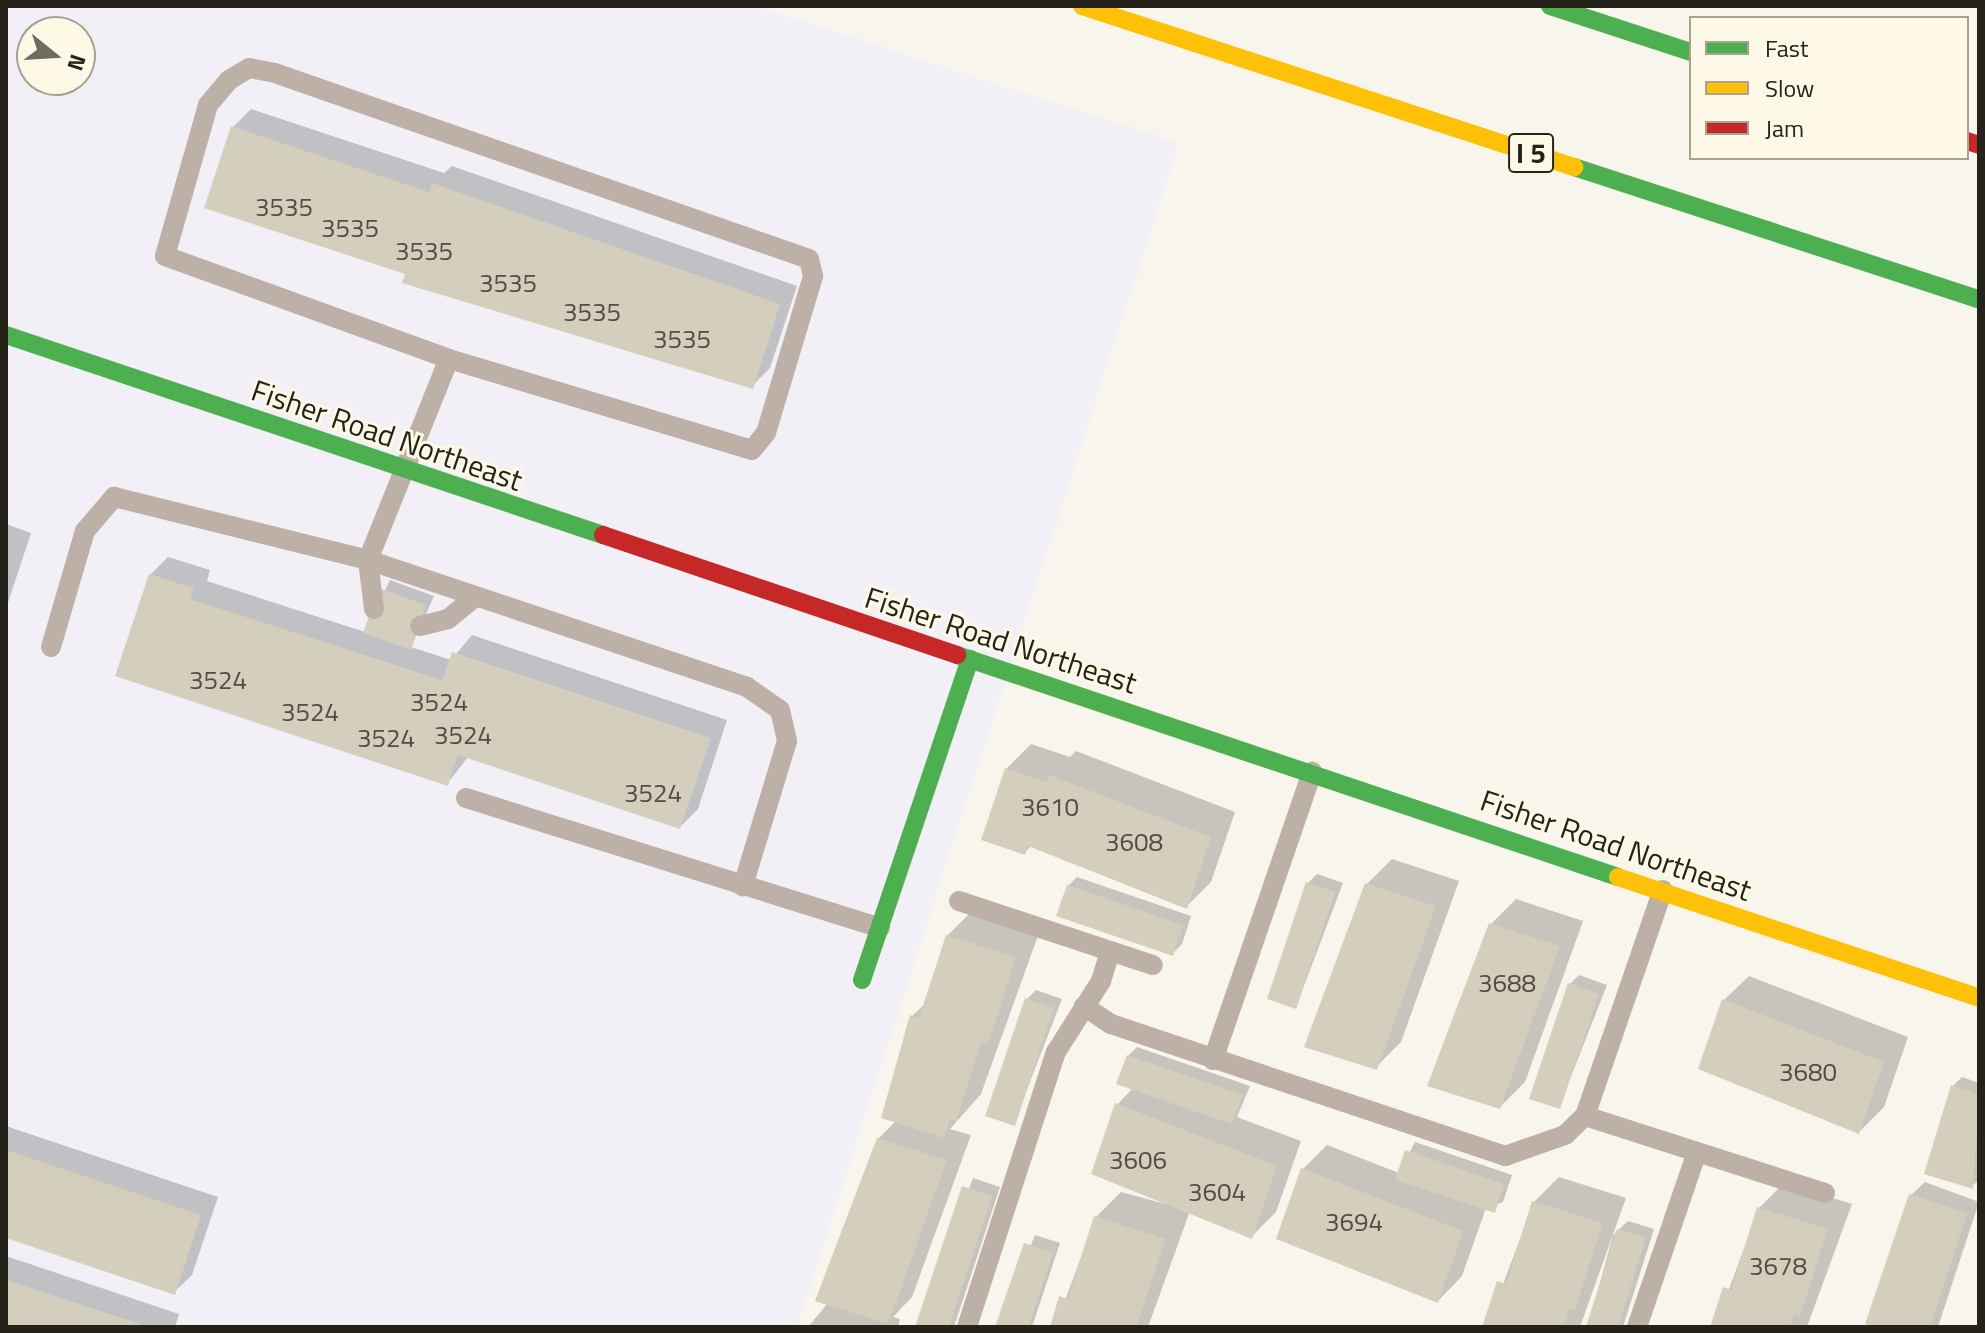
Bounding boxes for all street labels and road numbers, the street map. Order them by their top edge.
road number: I 5 [1507,129,1555,177]
street label: Fisher Road Northeast [247,372,527,498]
street label: Fisher Road Northeast [861,579,1141,701]
street label: Fisher Road Northeast [1476,782,1756,908]

